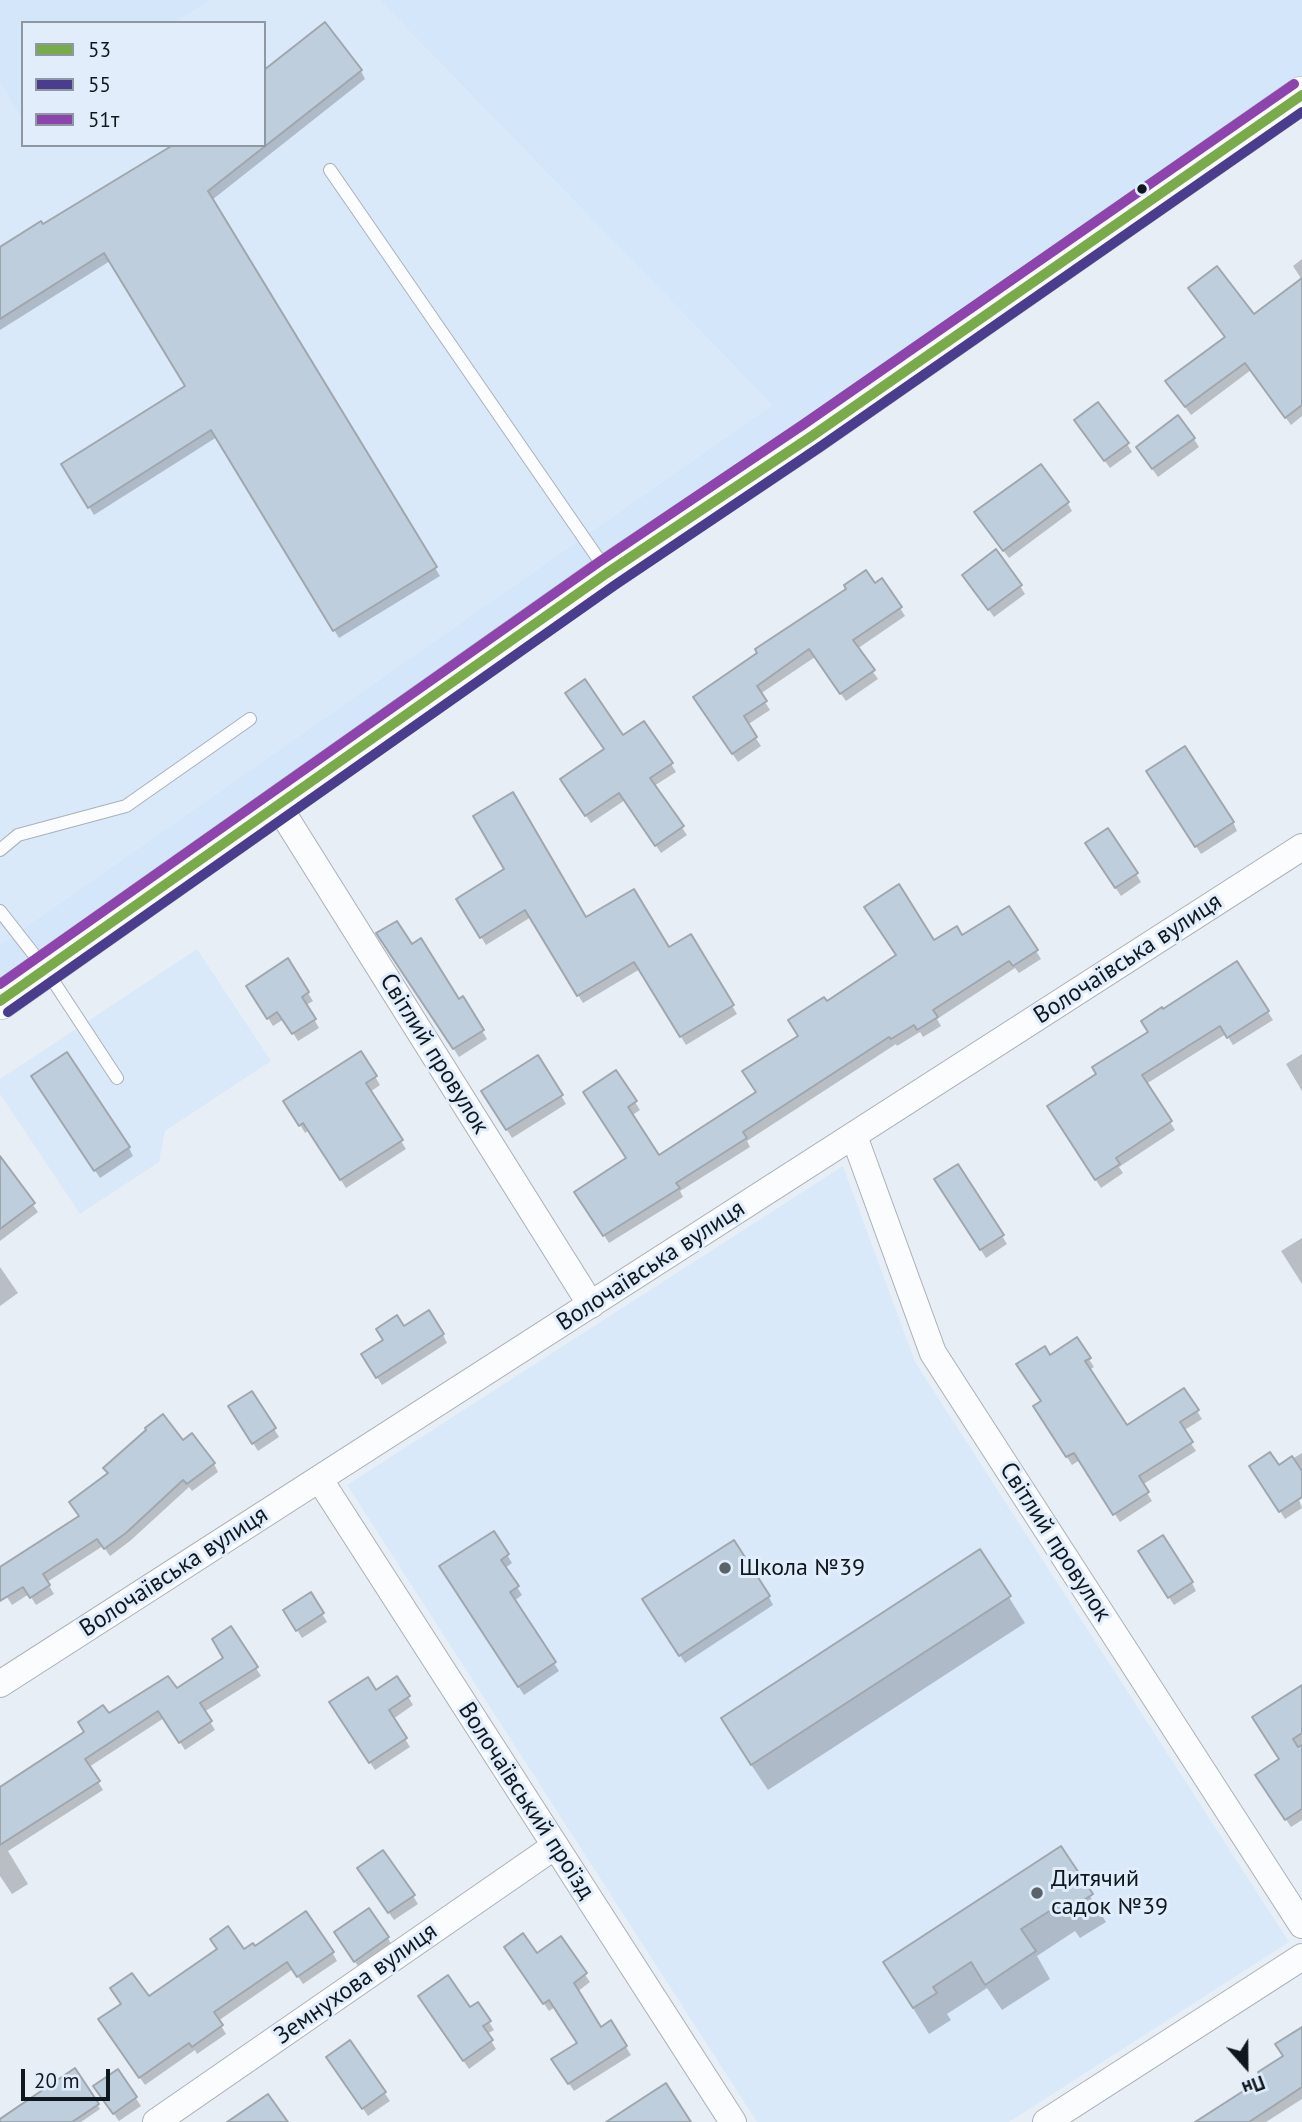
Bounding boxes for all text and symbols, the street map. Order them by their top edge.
legend [21,21,266,147]
text: 53 [88,36,111,63]
text: 55 [88,71,111,98]
text: 51т [88,106,119,133]
unlabelled marker [1135,182,1149,196]
street label: Волочаївська вулиця [1029,887,1227,1031]
street label: Світлий провулок [373,968,495,1140]
street label: Волочаївська вулиця [552,1194,750,1338]
street label: Світлий провулок [993,1457,1117,1627]
street label: Волочаївська вулиця [75,1500,273,1644]
place label: Школа №39 [739,1554,865,1582]
marker: Школа №39 [717,1560,733,1576]
street label: Волочаївський проїзд [452,1697,600,1905]
place label: Дитячий садок №39 [1051,1865,1168,1921]
marker: Дитячий садок №39 [1029,1885,1045,1901]
street label: Земнухова вулиця [269,1917,443,2051]
north arrow [1211,2031,1281,2101]
scale bar [24,2056,114,2100]
text: 20 m [34,2067,80,2094]
text: Пн [1239,2070,1268,2101]

